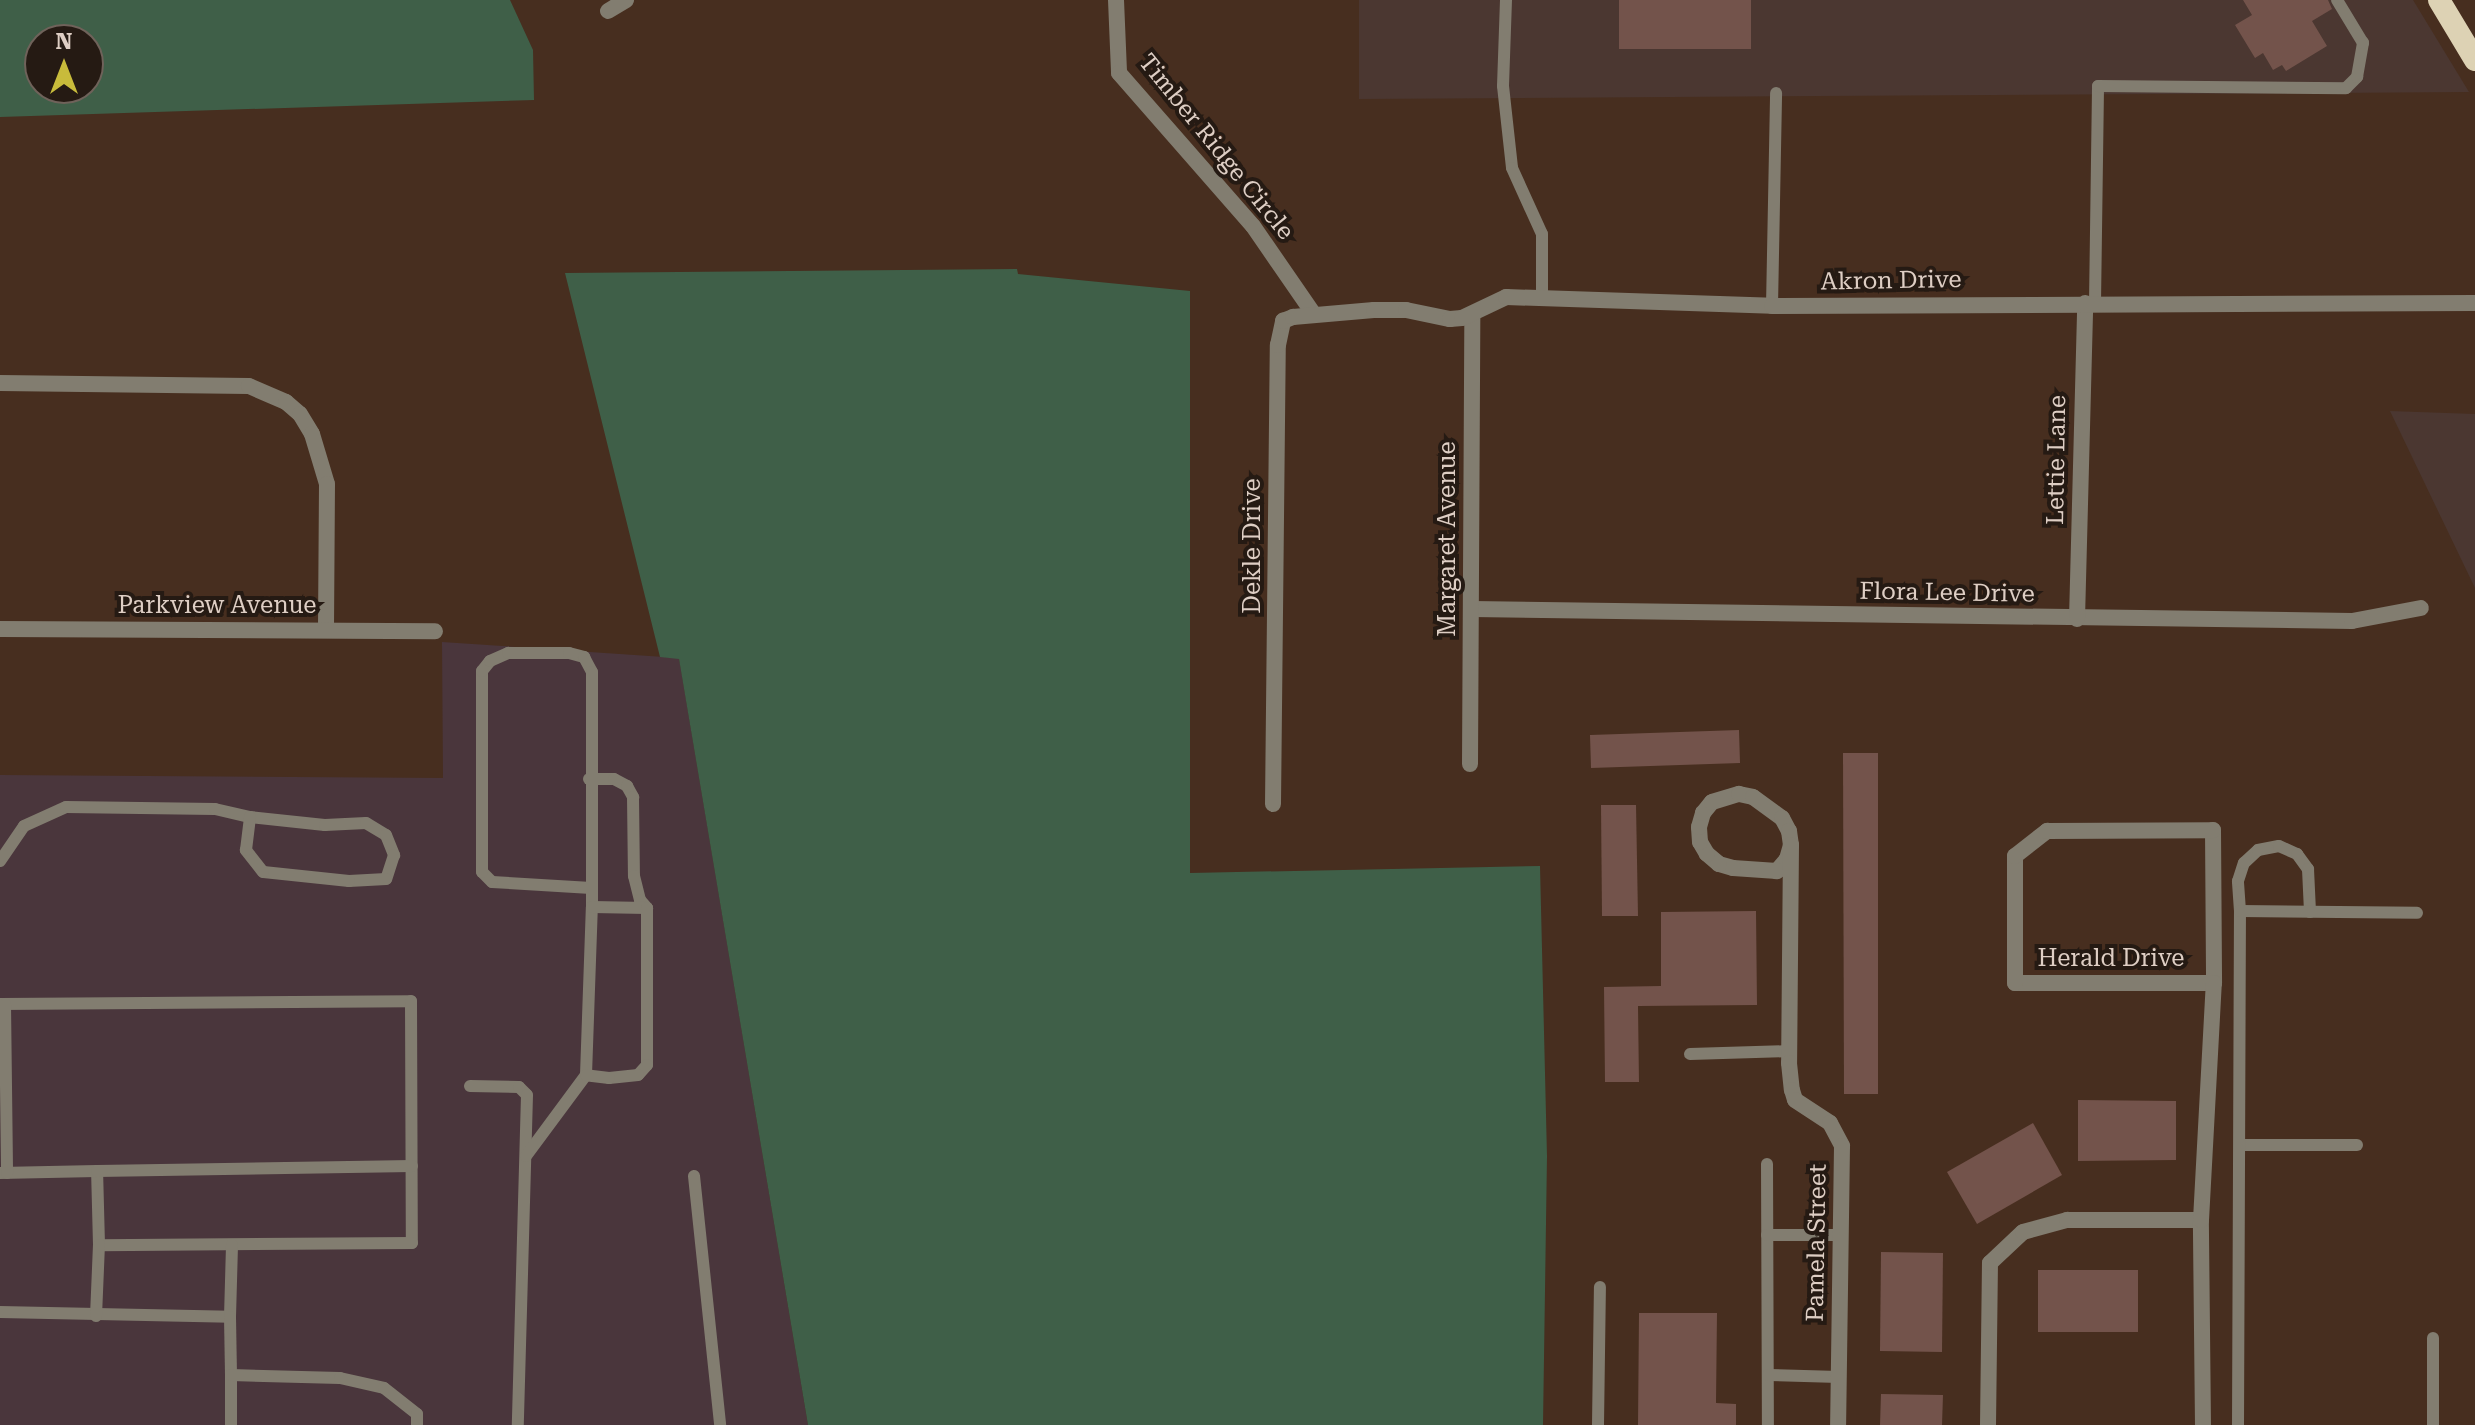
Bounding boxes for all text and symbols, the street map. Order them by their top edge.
north arrow [24,24,104,104]
text: N [56,29,72,54]
street label: Timber Ridge Circle [1132,48,1300,246]
street label: Akron Drive [1820,265,1962,297]
street label: Lettie Lane [2041,395,2073,525]
street label: Margaret Avenue [1434,441,1462,637]
street label: Dekle Drive [1239,478,1267,614]
street label: Flora Lee Drive [1859,577,2035,609]
street label: Parkview Avenue [117,592,317,620]
street label: Herald Drive [2037,945,2185,973]
street label: Pamela Street [1801,1164,1833,1322]

